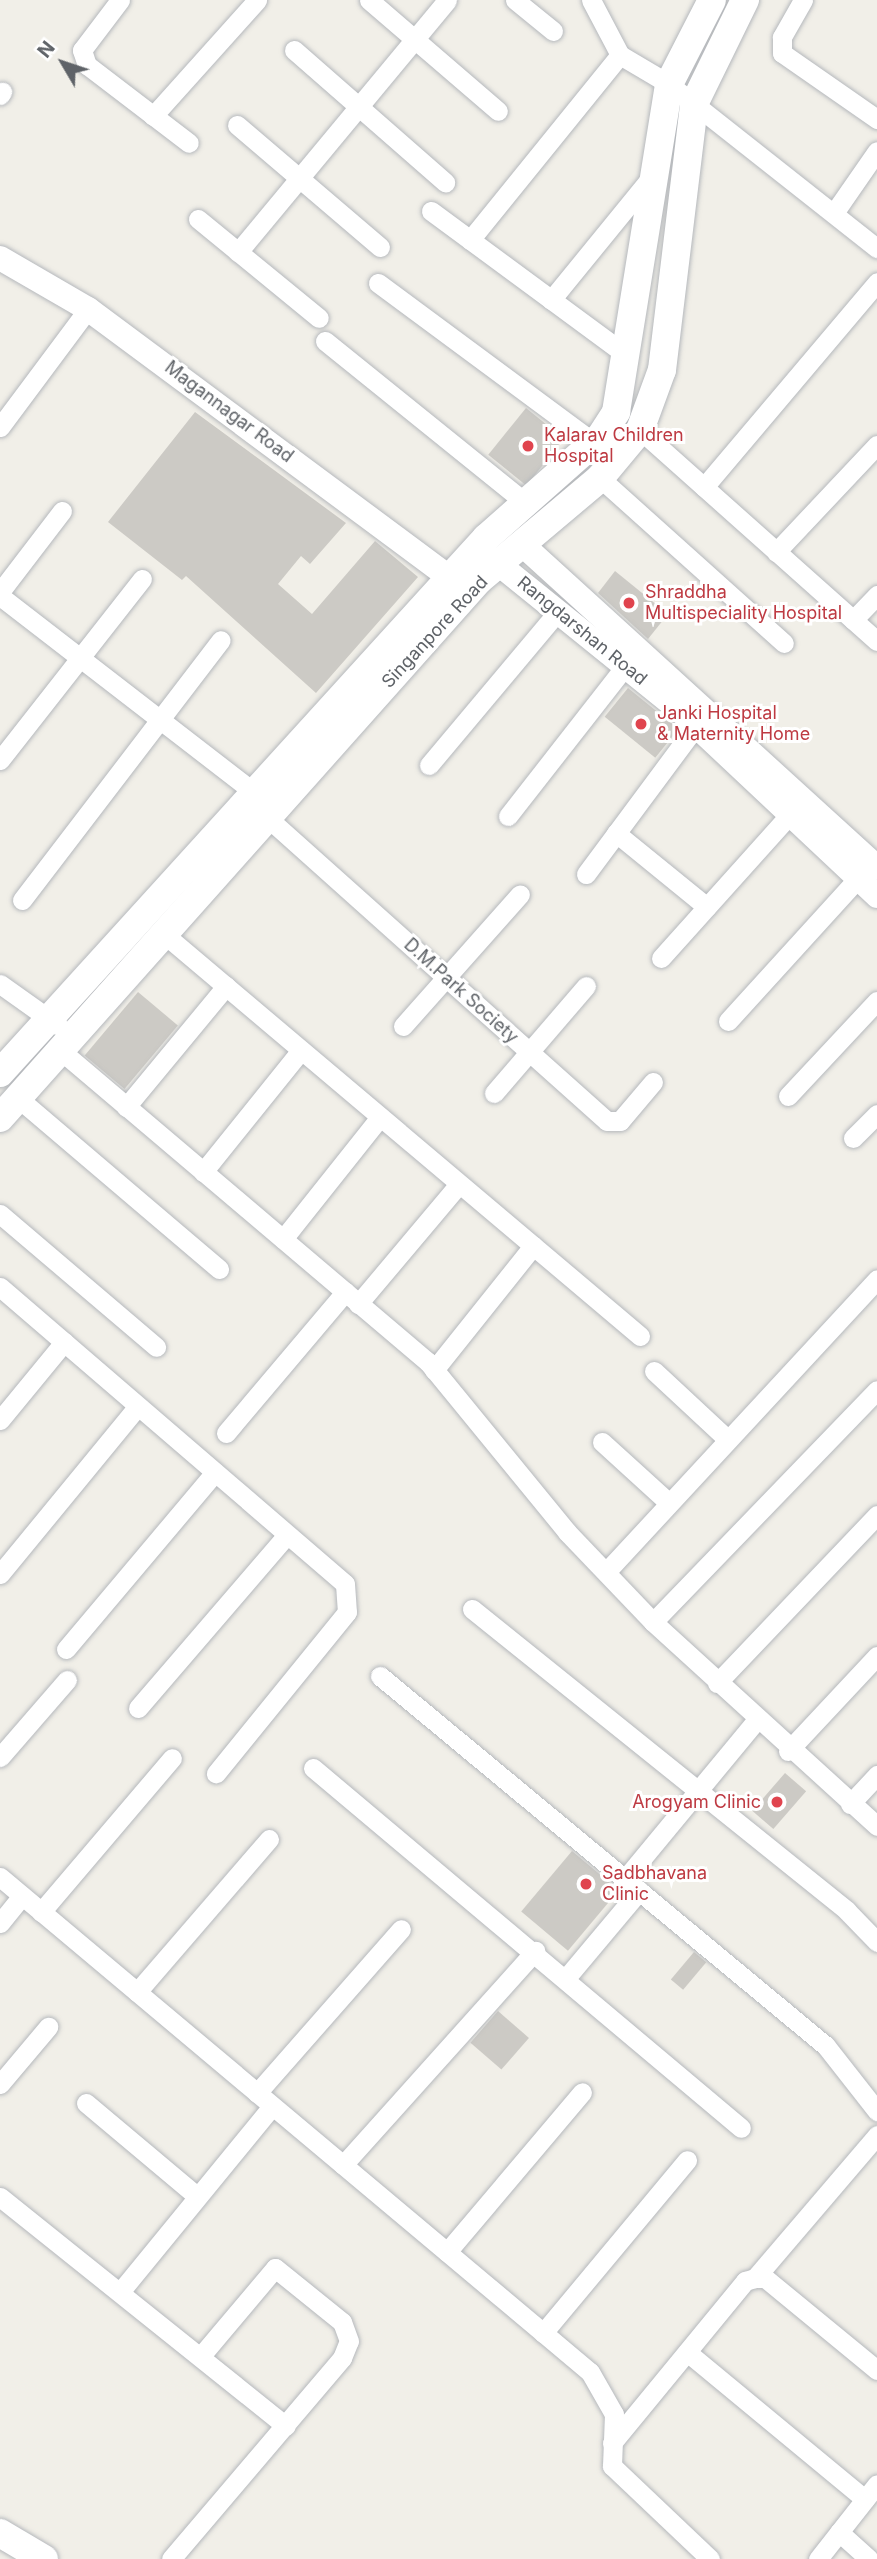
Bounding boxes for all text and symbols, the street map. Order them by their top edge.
north arrow [28,28,98,98]
text: N [33,37,60,62]
street label: Magannagar Road [160,357,298,467]
place label: Kalarav Children Hospital [544,425,684,467]
marker: Kalarav Children Hospital [518,436,538,456]
street label: Singanpore Road [377,571,493,693]
street label: Rangdarshan Road [513,572,651,690]
place label: Shraddha Multispeciality Hospital [645,582,842,624]
marker: Shraddha Multispeciality Hospital [619,593,639,613]
place label: Janki Hospital & Maternity Home [657,703,810,746]
marker: Janki Hospital & Maternity Home [631,714,651,734]
street label: D.M.Park Society [399,934,523,1048]
place label: Arogyam Clinic [632,1791,761,1813]
marker: Arogyam Clinic [767,1792,787,1812]
place label: Sadbhavana Clinic [602,1863,707,1906]
marker: Sadbhavana Clinic [576,1874,596,1894]

